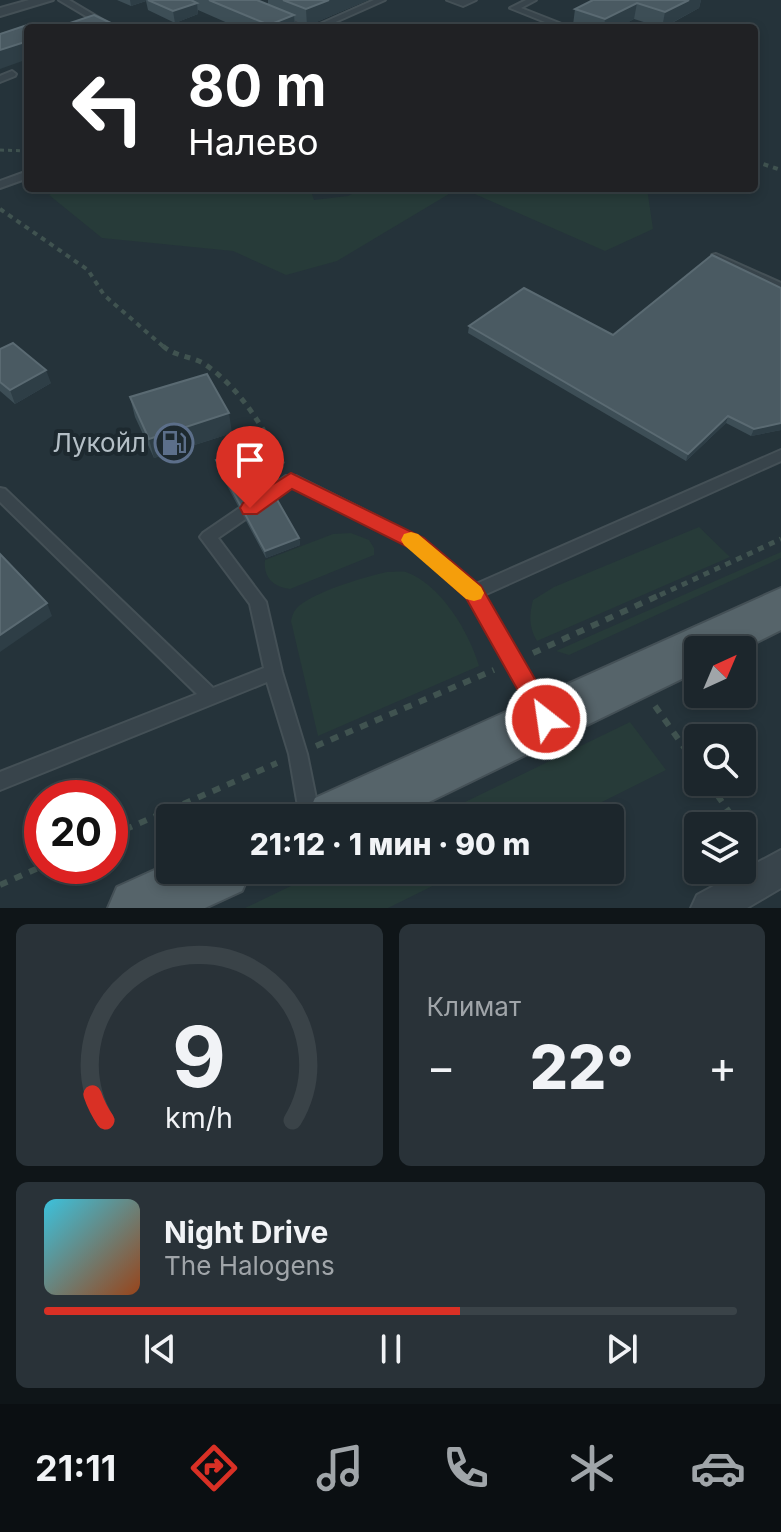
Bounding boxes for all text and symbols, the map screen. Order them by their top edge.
text: 80 m [188,52,327,120]
icon: left [56,56,160,160]
text: Налево [188,120,319,164]
fuel station icon: Лукойл [153,422,195,464]
pin [216,426,284,508]
place label: Лукойл [52,427,146,458]
icon: arrive [228,438,272,482]
north arrow [684,636,756,708]
map controls [684,636,756,884]
position arrow [504,677,588,761]
button: search [684,724,756,796]
speed limit sign: 20 [24,780,128,884]
button: layers [684,812,756,884]
text: 21:12 · 1 мин · 90 m [250,826,530,862]
text: Климат [427,991,521,1022]
text: 9 [172,1006,226,1107]
text: 22° [530,1031,634,1103]
text: − [427,1040,456,1094]
text: + [708,1040,737,1094]
text: km/h [165,1100,233,1135]
text: Night Drive [164,1214,328,1250]
text: The Halogens [164,1250,335,1281]
icon: previous [138,1327,182,1371]
icon: pause [369,1327,413,1371]
icon: next [600,1327,644,1371]
icon: directions [186,1440,242,1496]
icon: music [312,1440,368,1496]
icon: phone [438,1440,494,1496]
icon: climate [564,1440,620,1496]
icon: car [690,1440,746,1496]
text: 21:11 [35,1446,116,1490]

